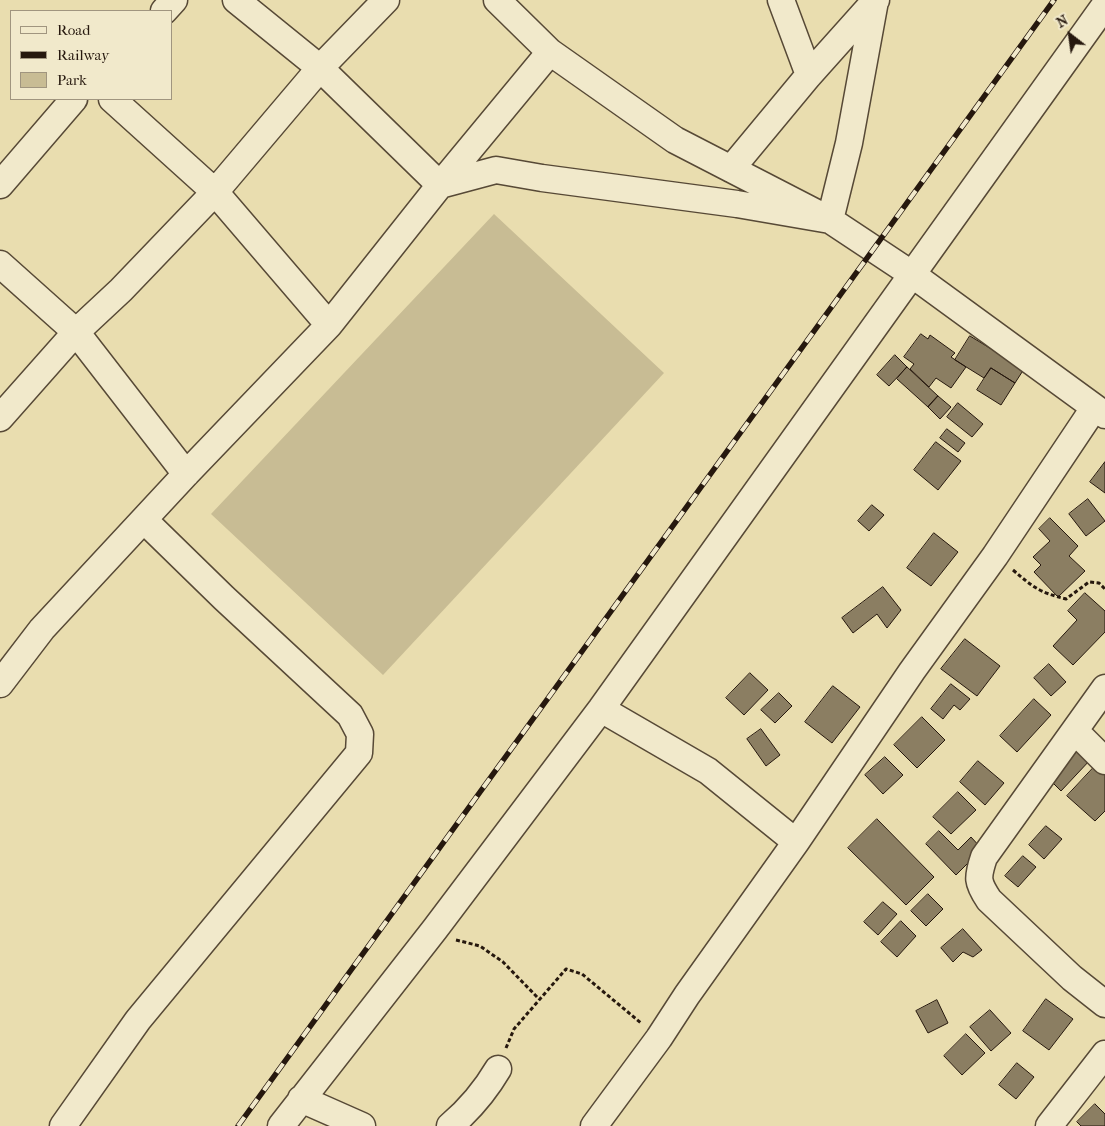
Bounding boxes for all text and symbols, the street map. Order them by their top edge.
legend [10,10,172,100]
north arrow [1045,10,1095,60]
text: N [1053,12,1071,32]
text: Road [57,21,90,39]
text: Railway [57,46,109,64]
text: Park [57,71,87,89]

